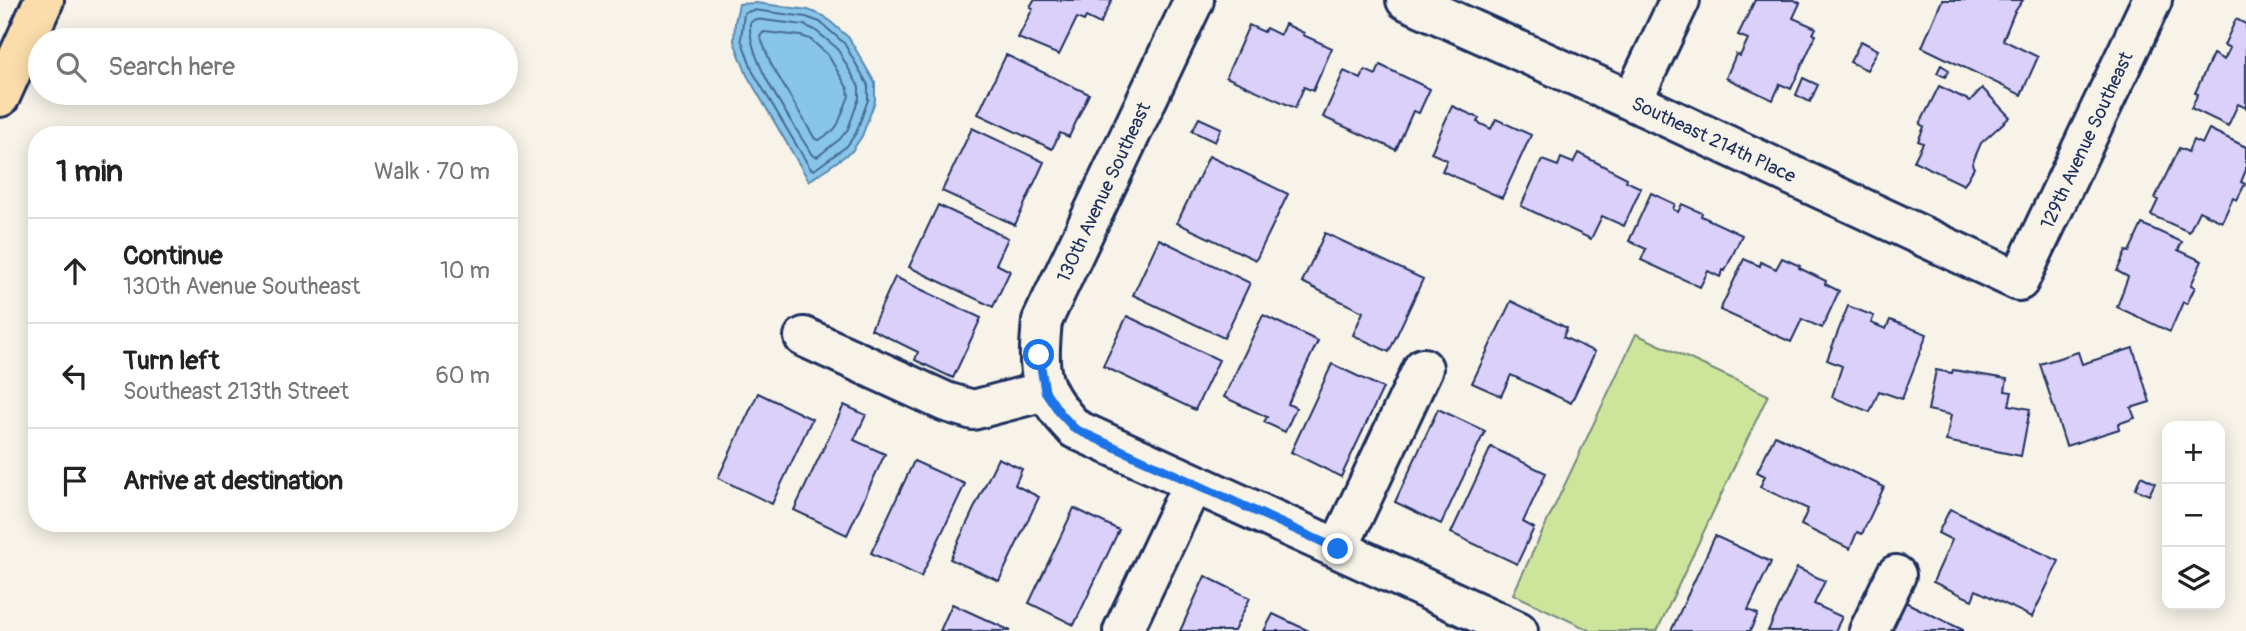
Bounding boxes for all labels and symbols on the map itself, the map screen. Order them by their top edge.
street label: 129th Avenue Southeast [2035,48,2139,233]
street label: Southeast 214th Place [1628,91,1800,189]
street label: 130th Avenue Southeast [1052,98,1156,286]
route start [1023,339,1054,370]
route end [1322,533,1353,564]

